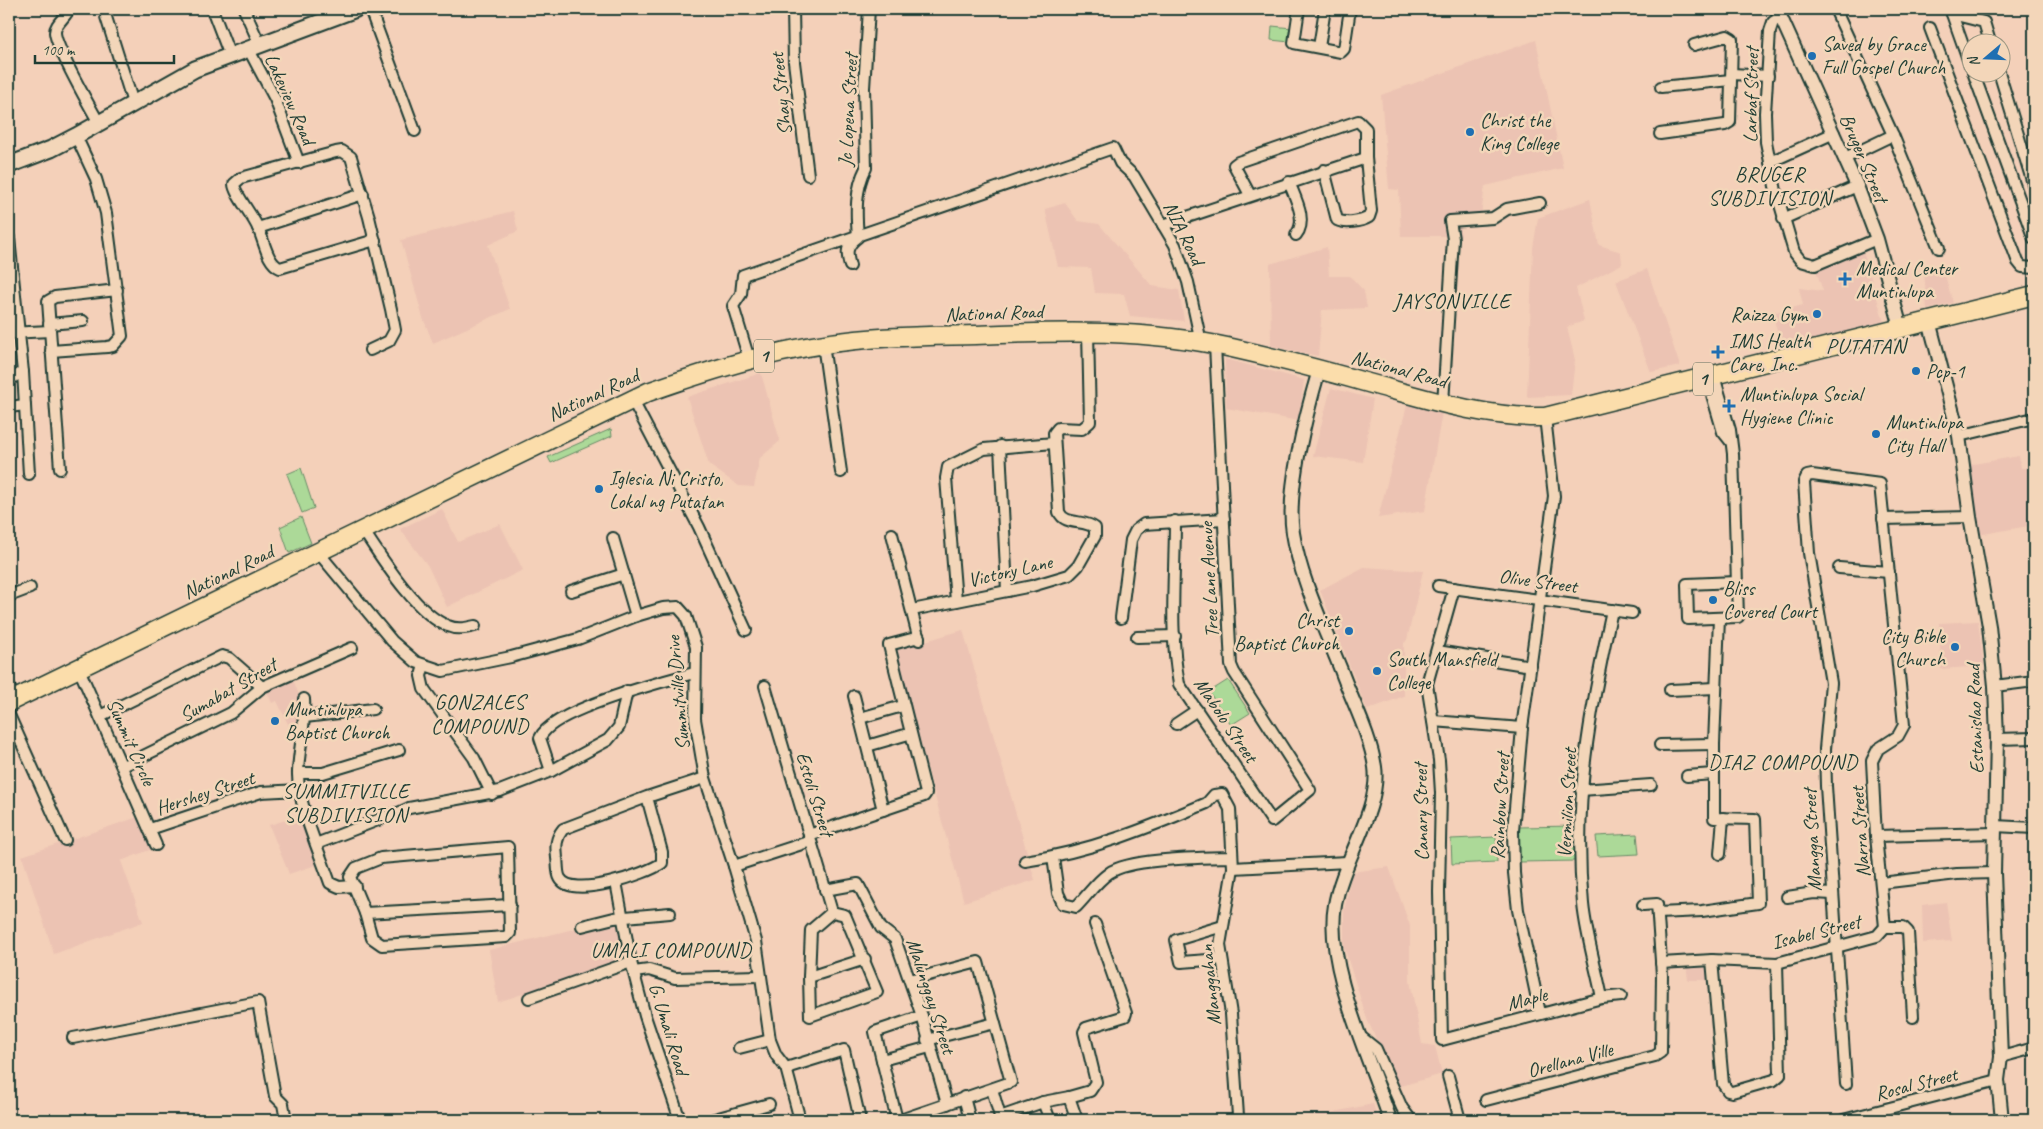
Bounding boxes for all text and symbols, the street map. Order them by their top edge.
scale bar [35,32,174,64]
place label: Saved by Grace Full Gospel Church [1822,32,1946,80]
north arrow [1960,32,2010,82]
text: 100 m [42,41,76,60]
street label: Larbaf Street [1738,44,1764,143]
street label: Shay Street [764,49,798,137]
street label: Lakeview Road [259,50,322,151]
street label: Jc Lopena Street [833,50,864,168]
marker: Saved by Grace Full Gospel Church [1806,50,1818,62]
text: N [1964,53,1984,69]
place label: Christ the King College [1480,108,1560,156]
street label: Bruger Street [1834,110,1895,209]
marker: Christ the King College [1464,126,1476,138]
district label: BRUGER SUBDIVISION [1708,161,1834,211]
street label: NIA Road [1158,197,1211,272]
place label: Medical Center Muntinlupa [1856,256,1959,304]
marker: Medical Center Muntinlupa [1838,272,1852,286]
district label: JAYSONVILLE [1392,288,1513,314]
street label: National Road [945,299,1046,327]
place label: Raizza Gym [1731,302,1809,327]
marker: Raizza Gym [1811,308,1823,320]
place label: IMS Health Care, Inc. [1729,329,1812,377]
district label: PUTATAN [1826,332,1909,360]
road number: 1 [754,340,774,372]
street label: National Road [1349,344,1452,395]
marker: IMS Health Care, Inc. [1711,345,1725,359]
place label: Pcp-1 [1926,359,1966,384]
street label: National Road [543,362,645,427]
road number: 1 [1693,362,1713,396]
marker: Pcp-1 [1910,365,1922,377]
place label: Muntinlupa Social Hygiene Clinic [1740,382,1866,430]
marker: Muntinlupa Social Hygiene Clinic [1722,399,1736,413]
place label: Muntinlupa City Hall [1886,410,1964,458]
marker: Muntinlupa City Hall [1870,428,1882,440]
place label: Iglesia Ni Cristo, Lokal ng Putatan [609,466,725,514]
marker: Iglesia Ni Cristo, Lokal ng Putatan [593,483,605,495]
street label: Tree Lane Avenue [1193,520,1225,638]
street label: National Road [179,538,280,605]
street label: Victory Lane [966,549,1056,593]
street label: Olive Street [1497,563,1581,599]
place label: Bliss Covered Court [1723,576,1819,624]
marker: Bliss Covered Court [1707,594,1719,606]
place label: Christ Baptist Church [1234,608,1341,656]
place label: City Bible Church [1881,624,1947,672]
marker: Christ Baptist Church [1343,625,1355,637]
street label: Summitville Drive [660,633,695,751]
marker: City Bible Church [1949,641,1961,653]
place label: South Mansfield College [1387,647,1500,695]
street label: Sumabat Street [175,651,284,728]
street label: Estanislao Road [1960,661,1989,774]
marker: South Mansfield College [1371,665,1383,677]
street label: Mabolo Street [1188,673,1265,769]
district label: GONZALES COMPOUND [431,689,530,739]
street label: Summit Circle [101,695,162,791]
place label: Muntinlupa Baptist Church [285,697,391,745]
marker: Muntinlupa Baptist Church [269,715,281,727]
street label: Vermilion Street [1552,745,1582,859]
street label: Estoli Street [790,749,841,842]
street label: Rainbow Street [1485,749,1515,860]
district label: DIAZ COMPOUND [1708,749,1859,775]
street label: Canary Street [1408,760,1434,861]
street label: Hershey Street [153,765,260,821]
district label: SUMMITVILLE SUBDIVISION [283,778,411,828]
street label: Narra Street [1844,783,1876,878]
street label: Mangga Street [1797,785,1827,892]
street label: Isabel Street [1769,908,1866,955]
street label: Malunggay Street [901,935,962,1059]
district label: UMALI COMPOUND [590,937,752,963]
street label: Manggahan [1193,943,1227,1027]
street label: G. Umali Road [643,980,696,1081]
street label: Maple [1504,981,1551,1016]
street label: Orellana Ville [1525,1036,1617,1083]
street label: Rosal Street [1872,1061,1962,1106]

